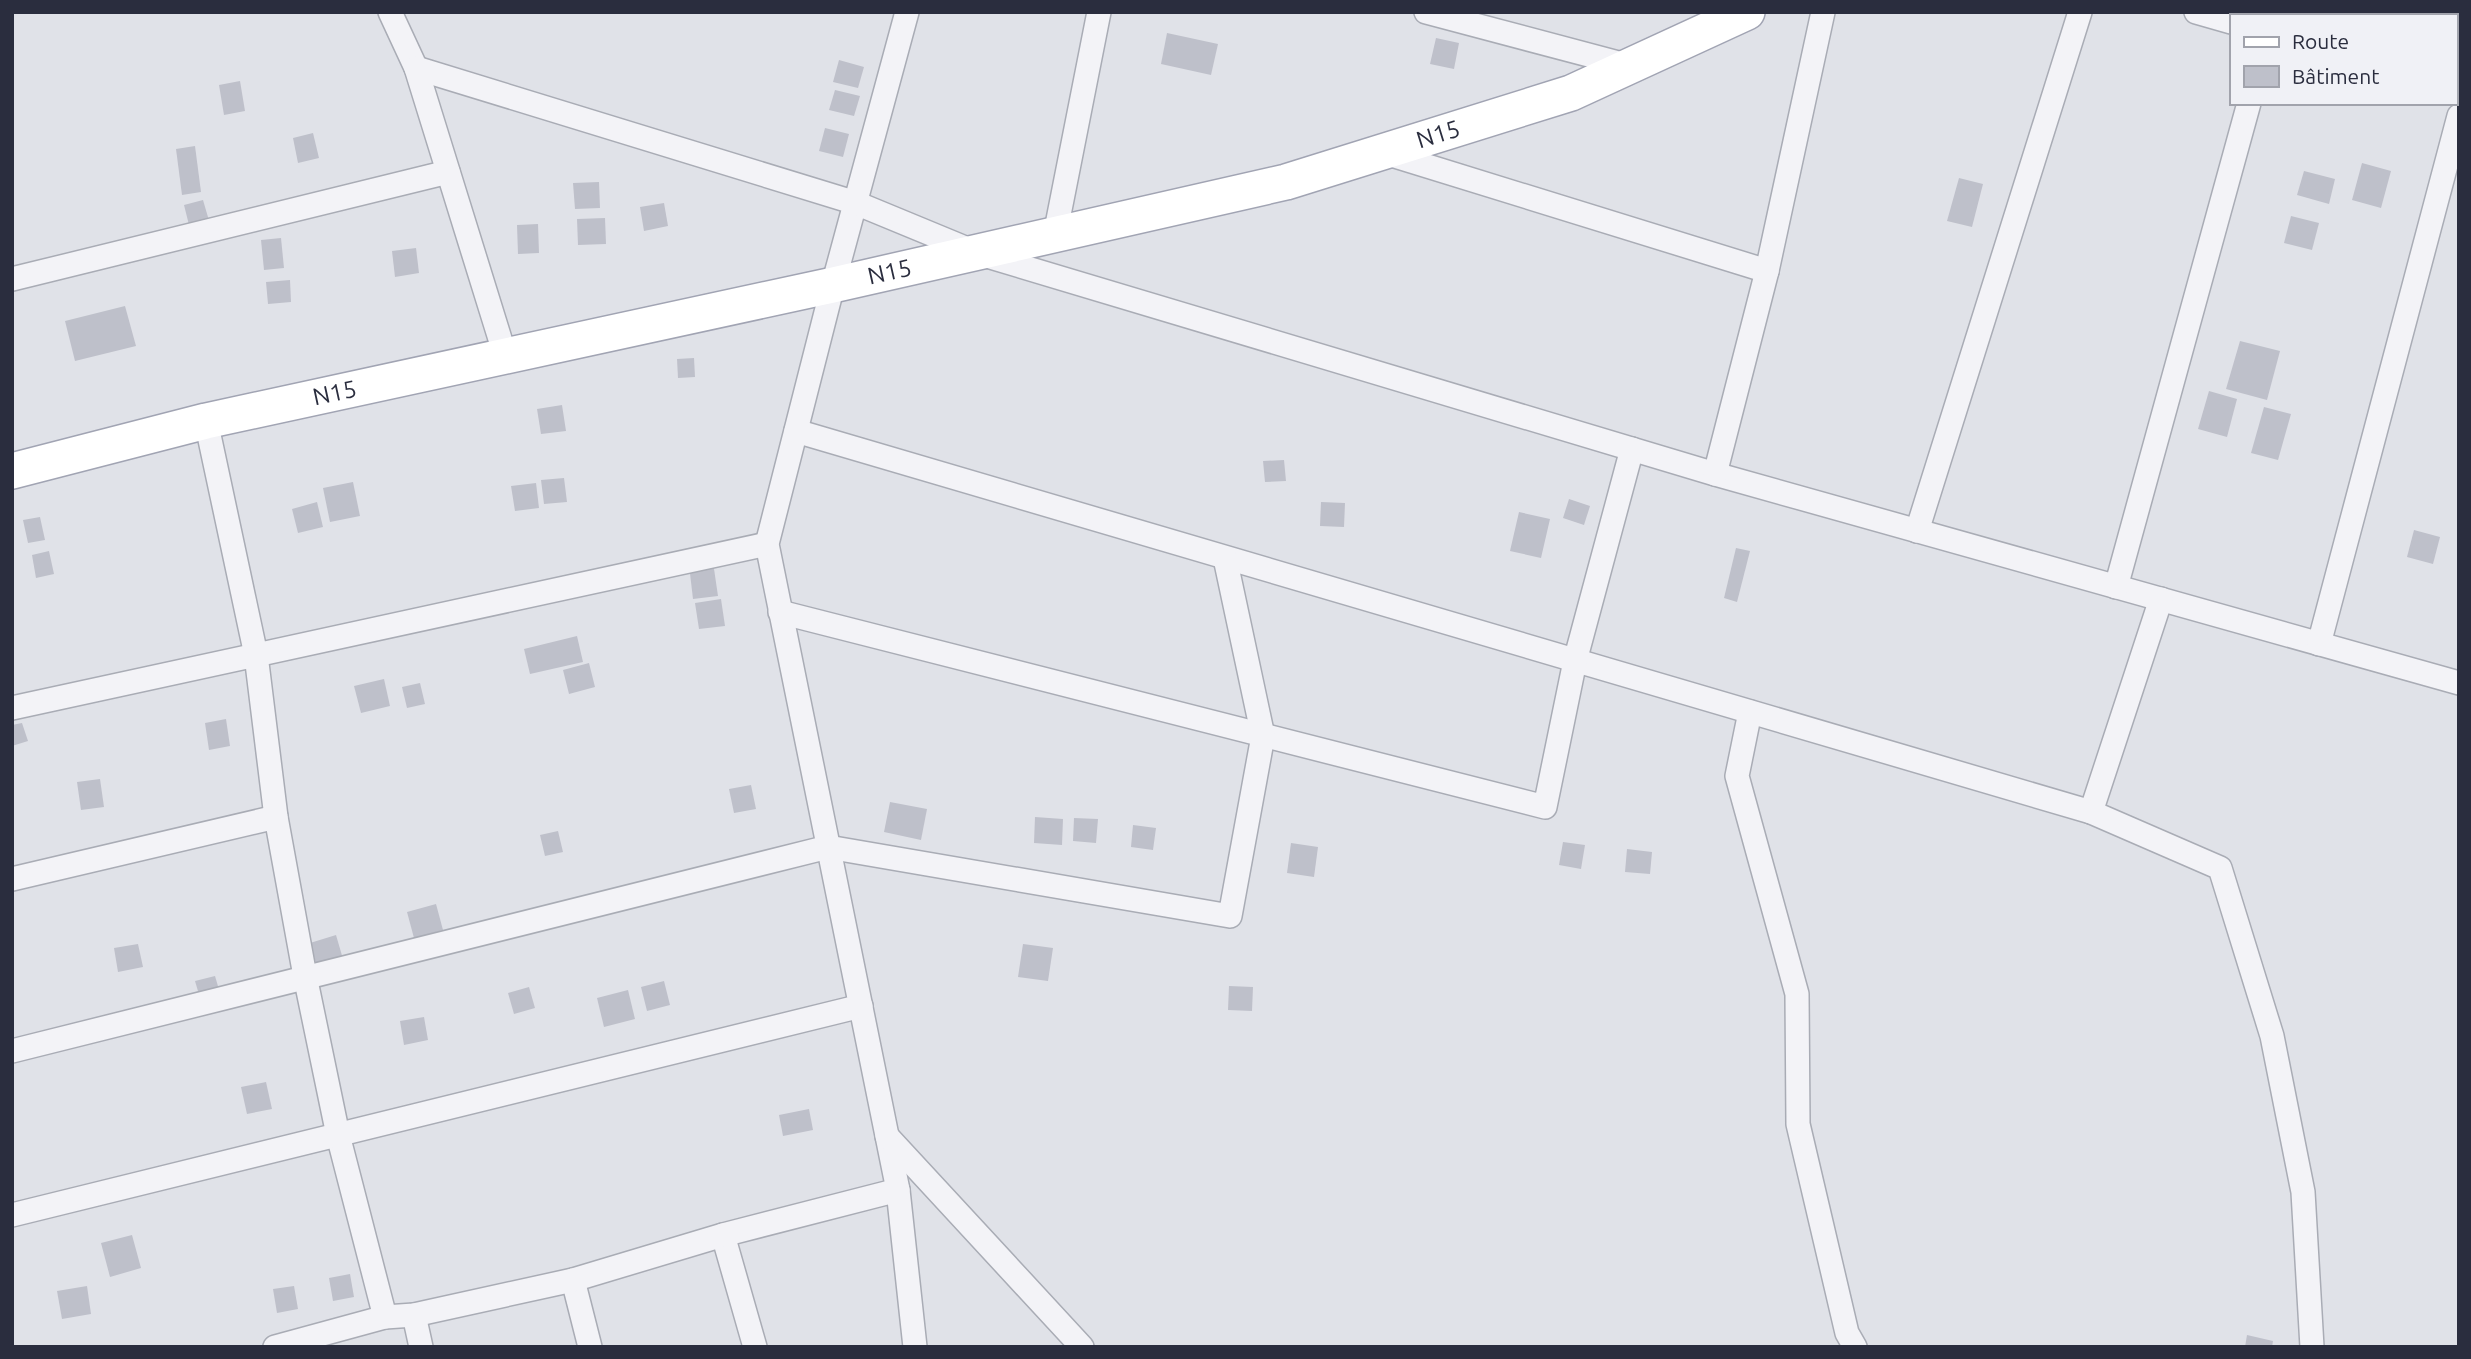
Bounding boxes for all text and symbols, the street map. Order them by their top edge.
legend [2230,14,2457,105]
text: Route [2292,29,2349,53]
text: Bâtiment [2292,64,2379,88]
street label: N15 [1413,114,1463,153]
street label: N15 [865,254,914,290]
street label: N15 [310,375,359,410]

